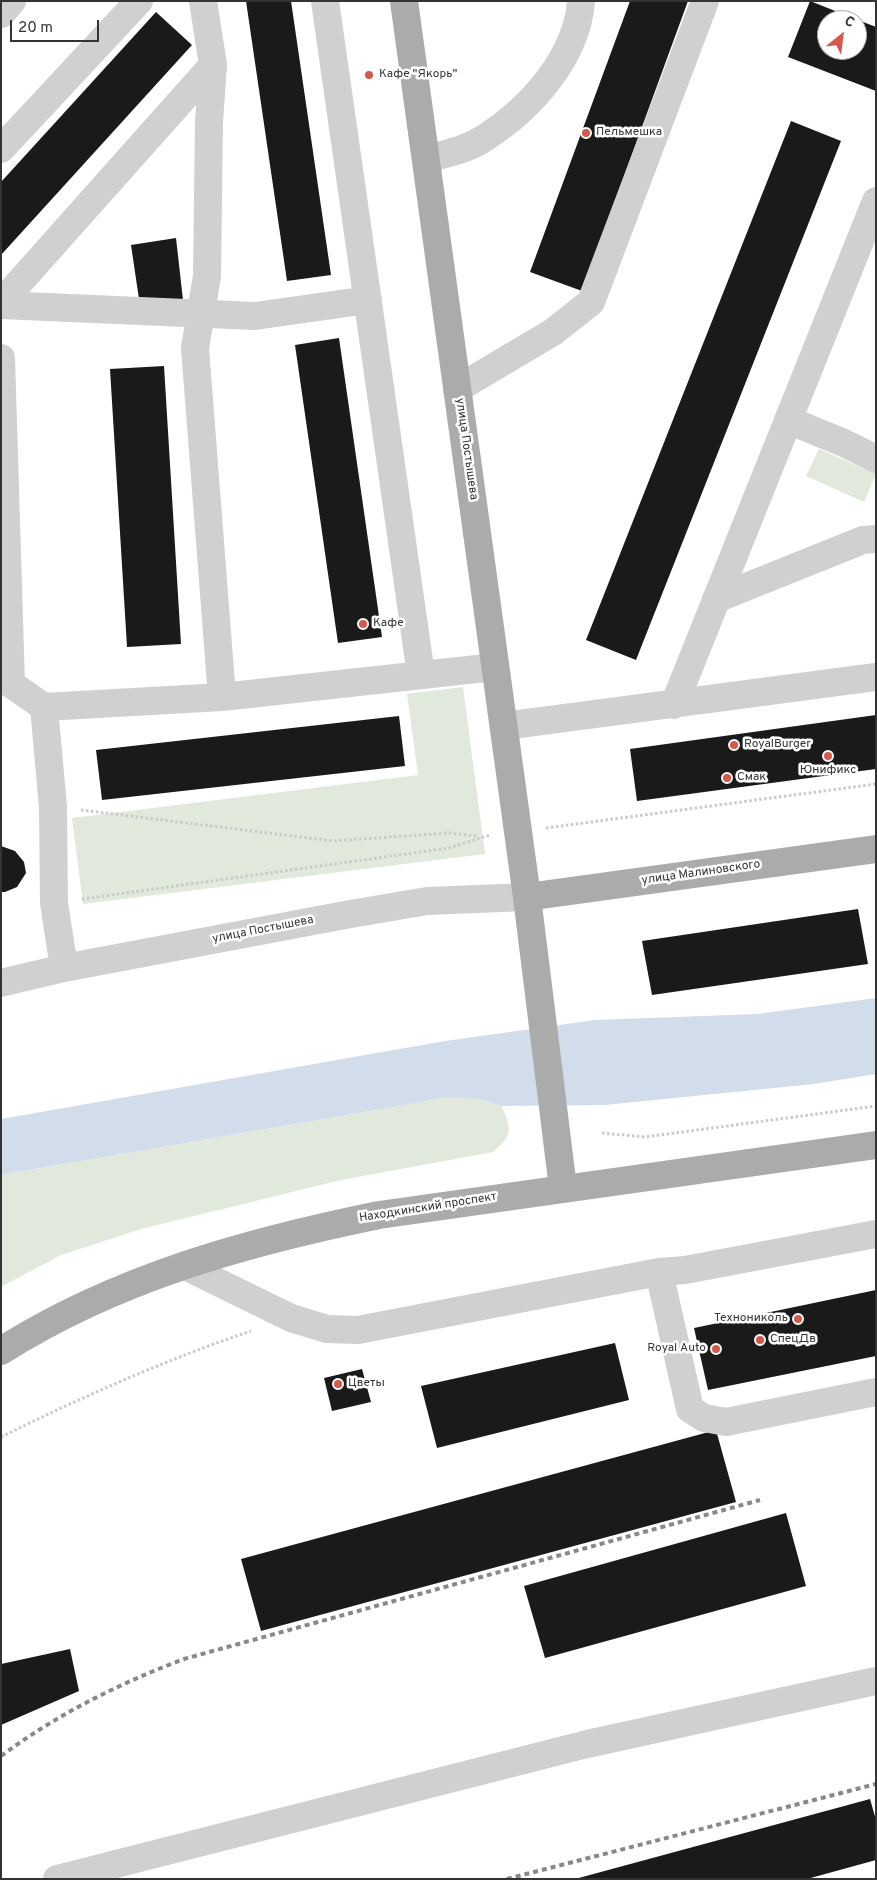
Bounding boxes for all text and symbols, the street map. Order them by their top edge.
scale bar [12,10,101,42]
north arrow [817,10,867,60]
text: С [841,13,857,32]
text: 20 m [18,19,53,38]
place label: Кафе "Якорь" [379,68,457,82]
marker: Кафе "Якорь" [363,69,375,81]
place label: Пельмешка [596,126,662,140]
marker: Пельмешка [580,127,592,139]
street label: улица Постышева [452,397,480,501]
place label: Кафе [373,617,404,631]
marker: Кафе [357,618,369,630]
place label: RoyalBurger [744,738,811,752]
marker: RoyalBurger [728,739,740,751]
marker: Юнификс [822,750,834,762]
place label: Юнификс [800,764,856,778]
place label: Смак [737,771,766,785]
marker: Смак [721,772,733,784]
street label: улица Малиновского [641,858,761,888]
street label: улица Постышева [211,913,315,947]
street label: Находкинский проспект [358,1190,498,1226]
place label: Технониколь [714,1312,788,1326]
marker: Технониколь [792,1313,804,1325]
place label: СпецДв [770,1333,816,1347]
marker: СпецДв [754,1334,766,1346]
place label: Royal Auto [647,1342,706,1356]
marker: Royal Auto [710,1343,722,1355]
place label: Цветы [348,1377,385,1391]
marker: Цветы [332,1378,344,1390]

